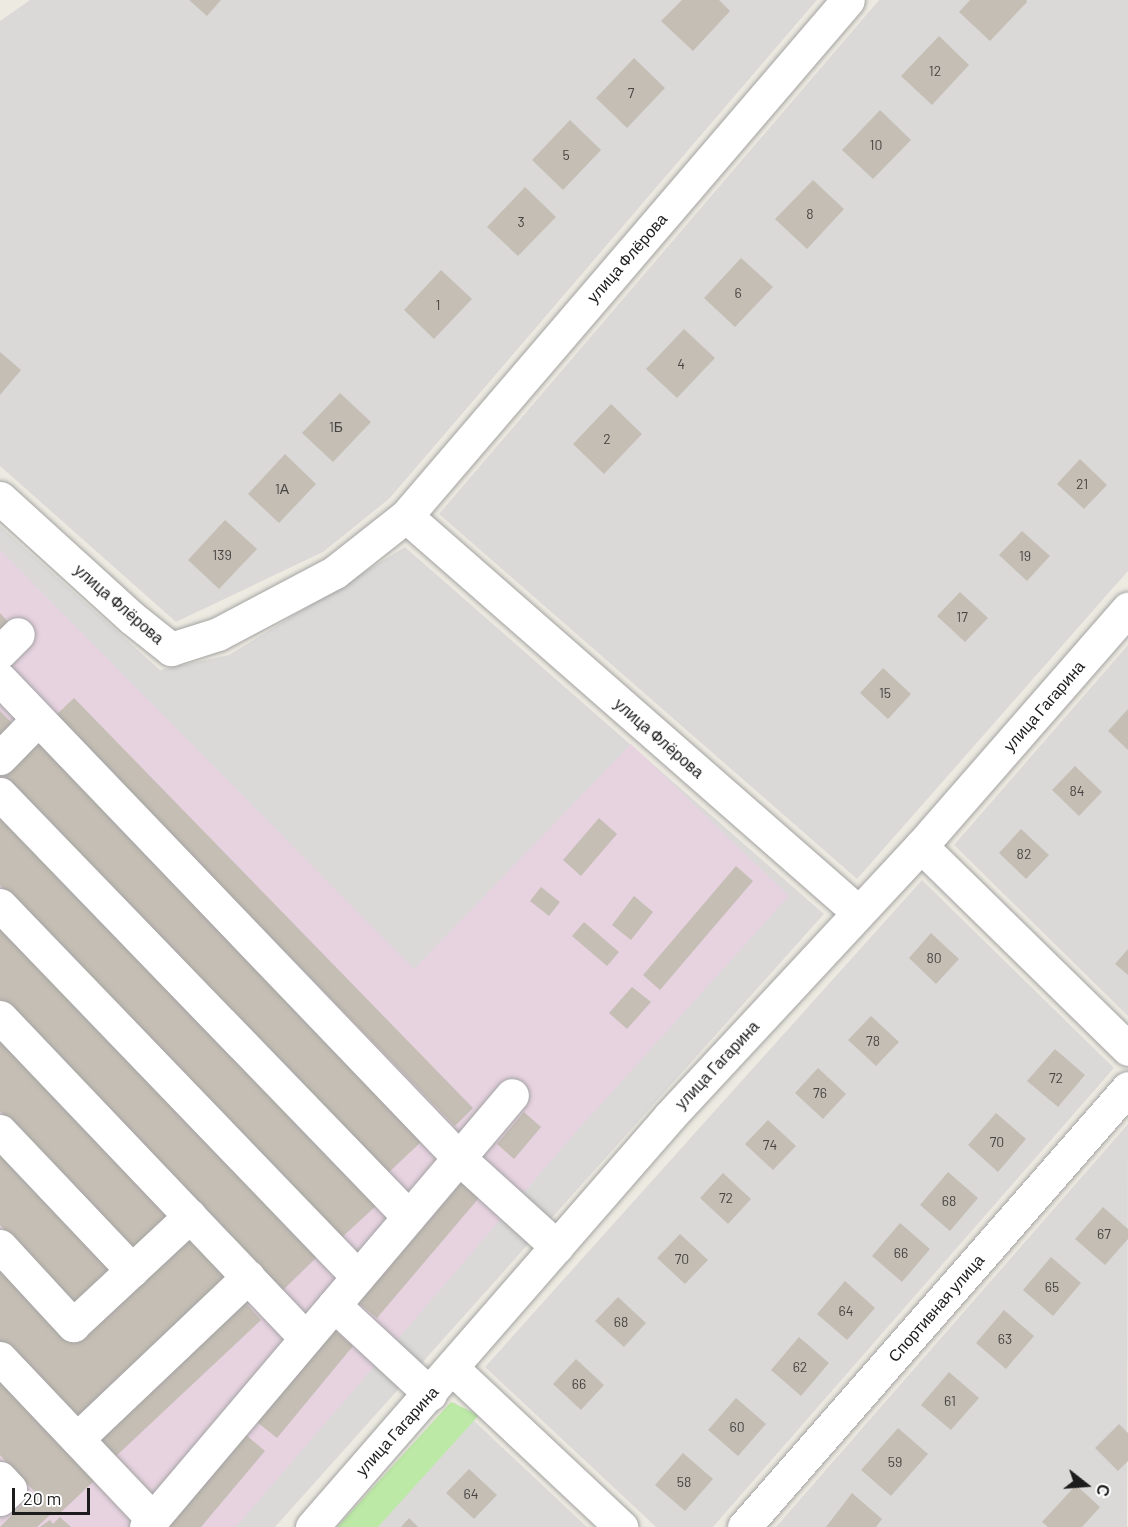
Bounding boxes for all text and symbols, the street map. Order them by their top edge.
house number: 12 [929,63,941,79]
house number: 7 [628,85,634,101]
house number: 10 [870,137,882,153]
house number: 5 [562,147,570,163]
house number: 8 [806,206,814,222]
street label: улица Флёрова [583,209,671,307]
house number: 3 [517,214,525,230]
house number: 6 [734,285,742,301]
house number: 1 [436,297,440,313]
house number: 4 [677,356,685,372]
house number: 1Б [329,419,343,435]
house number: 2 [603,431,611,447]
house number: 21 [1076,476,1088,492]
house number: 1А [275,481,289,497]
house number: 139 [212,547,232,563]
house number: 19 [1019,548,1031,564]
street label: улица Флёрова [70,560,168,648]
house number: 17 [956,609,968,625]
street label: улица Гагарина [999,657,1089,755]
house number: 15 [879,685,891,701]
street label: улица Флёрова [610,694,708,782]
house number: 84 [1069,783,1085,799]
house number: 82 [1017,846,1031,862]
house number: 80 [926,950,942,966]
street label: улица Гагарина [671,1017,763,1113]
house number: 78 [866,1033,880,1049]
house number: 72 [1049,1070,1063,1086]
house number: 76 [813,1085,827,1101]
house number: 70 [990,1134,1004,1150]
house number: 74 [763,1137,777,1153]
house number: 72 [719,1190,733,1206]
house number: 68 [942,1193,956,1209]
house number: 67 [1097,1226,1111,1242]
house number: 66 [894,1245,908,1261]
street label: Спортивная улица [884,1250,988,1366]
house number: 70 [675,1251,689,1267]
house number: 65 [1045,1279,1059,1295]
house number: 64 [839,1303,853,1319]
house number: 68 [614,1314,628,1330]
house number: 63 [998,1331,1012,1347]
house number: 62 [793,1359,807,1375]
house number: 66 [572,1376,586,1392]
street label: улица Гагарина [352,1382,442,1480]
house number: 61 [944,1393,956,1409]
house number: 60 [729,1419,745,1435]
house number: 59 [888,1454,902,1470]
north arrow [1056,1455,1116,1515]
house number: 58 [677,1474,691,1490]
scale bar [15,1476,93,1514]
text: С [1093,1482,1114,1499]
house number: 64 [464,1486,478,1502]
text: 20 m [23,1487,61,1509]

